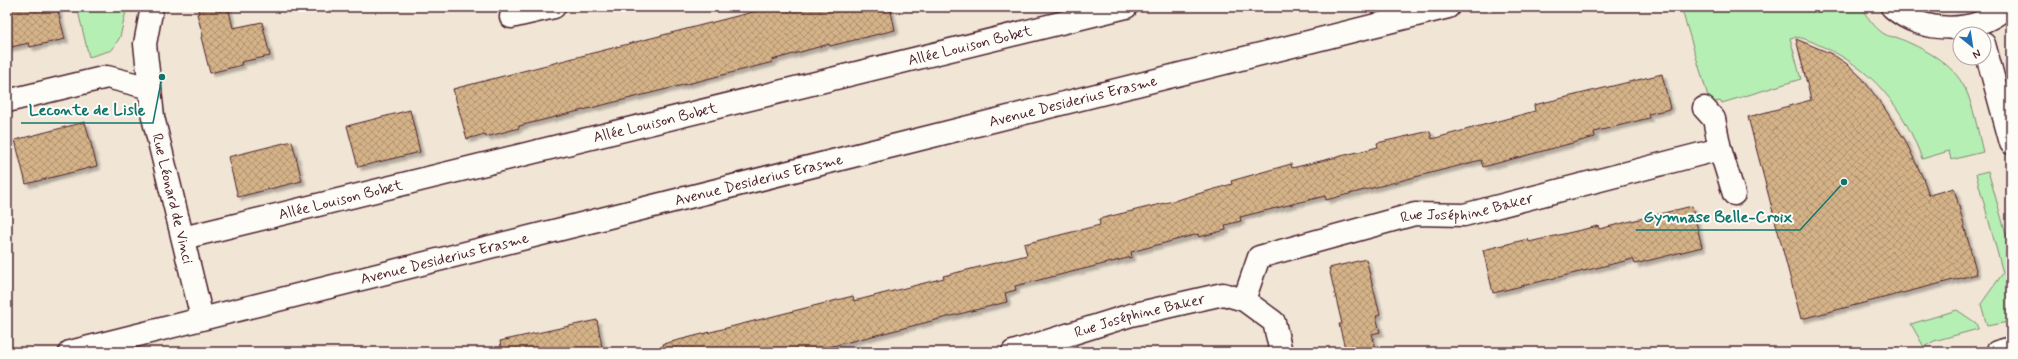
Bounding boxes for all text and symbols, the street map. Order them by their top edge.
street label: Allée Louison Bobet [906,21,1034,71]
north arrow [1952,26,1992,66]
text: N [1970,46,1983,62]
street label: Avenue Desiderius Erasme [987,71,1160,133]
callout: Leconte de Lisle [21,95,153,123]
street label: Allée Louison Bobet [591,98,720,148]
text: Leconte de Lisle [29,100,146,121]
street label: Rue Léonard de Vinci [146,131,197,266]
street label: Avenue Desiderius Erasme [673,150,845,211]
street label: Allée Louison Bobet [276,176,405,225]
street label: Rue Joséphine Baker [1398,189,1536,229]
callout: Gymnase Belle-Croix [1636,202,1800,230]
text: Gymnase Belle-Croix [1644,207,1793,228]
street label: Avenue Desiderius Erasme [358,229,531,290]
street label: Rue Joséphine Baker [1072,289,1207,343]

